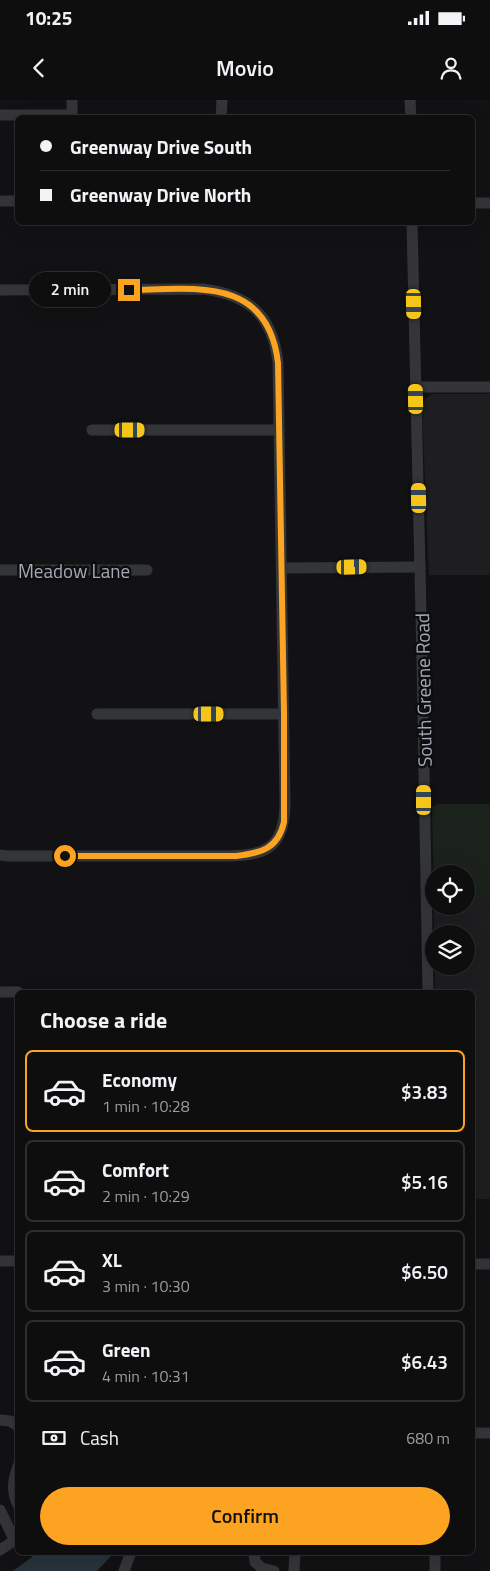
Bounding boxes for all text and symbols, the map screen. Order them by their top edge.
text: 10:25 [25,3,72,32]
text: Movio [216,51,274,85]
icon: back [25,54,53,82]
icon: person [437,54,465,82]
text: Greenway Drive South [70,132,252,161]
text: Greenway Drive North [70,180,251,209]
callout: 2 min [29,272,112,308]
text: 2 min [51,277,89,301]
route end [118,279,140,301]
car [406,289,421,319]
car [408,384,423,414]
car [115,423,145,438]
car [411,483,426,513]
street label: Meadow Lane [18,556,130,585]
car [336,559,367,575]
street label: South Greene Road [407,613,439,767]
car [194,707,224,722]
car [416,785,431,815]
route start [54,845,76,867]
map controls [425,865,475,975]
button: locate [425,865,475,915]
button: layers [425,925,475,975]
text: Choose a ride [40,1003,167,1037]
text: Economy [102,1065,177,1094]
icon: car [42,1069,87,1114]
text: $3.83 [401,1077,448,1106]
text: 1 min · 10:28 [102,1094,190,1118]
text: Comfort [102,1155,169,1184]
icon: car [42,1159,87,1204]
text: $5.16 [401,1167,448,1196]
text: 2 min · 10:29 [102,1184,190,1208]
text: XL [102,1245,122,1274]
icon: car [42,1249,87,1294]
text: $6.50 [401,1257,448,1286]
text: 3 min · 10:30 [102,1274,190,1298]
text: Green [102,1335,151,1364]
icon: car [42,1339,87,1384]
text: $6.43 [401,1347,448,1376]
text: 4 min · 10:31 [102,1364,190,1388]
text: Cash [80,1423,119,1452]
icon: cash [40,1424,68,1452]
text: 680 m [406,1426,450,1450]
button: Confirm [40,1487,450,1545]

